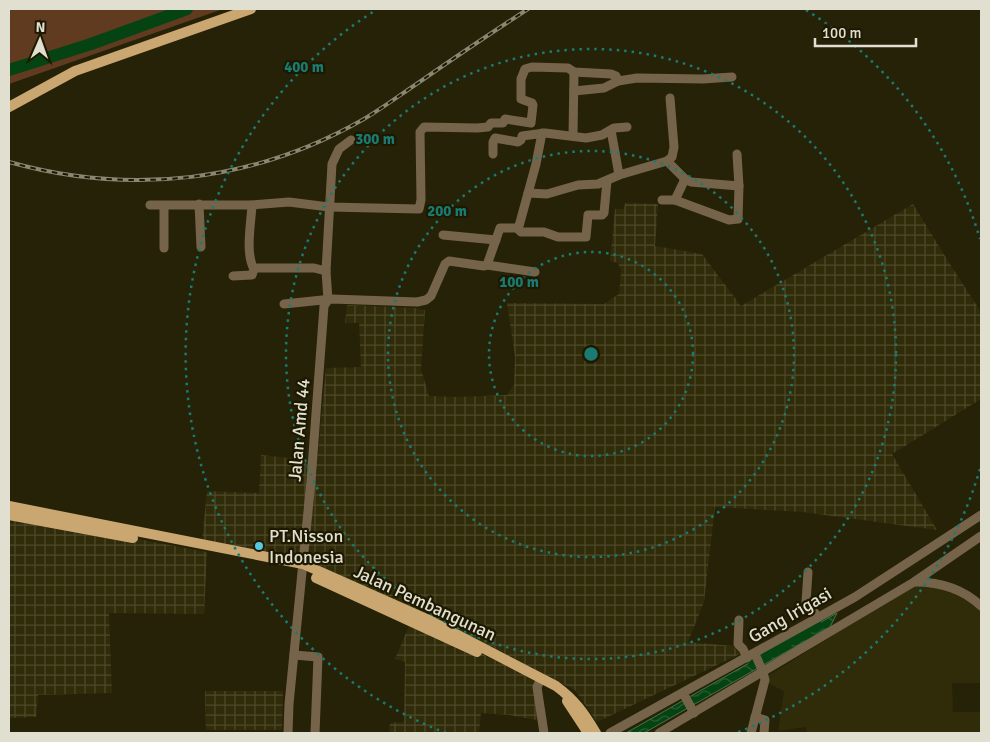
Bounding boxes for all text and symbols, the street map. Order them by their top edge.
north arrow [15,15,65,65]
scale bar [815,15,916,47]
text: N [35,19,46,36]
text: 100 m [822,24,862,42]
text: 400 m [284,58,324,76]
text: 300 m [355,130,395,148]
text: 200 m [427,202,467,220]
text: 100 m [499,273,539,291]
centre of rings [582,345,600,363]
street label: Jalan Amd 44 [284,377,314,482]
place label: PT.Nisson Indonesia [269,525,344,568]
marker: PT.Nisson Indonesia [253,540,265,552]
street label: Jalan Pembangunan [350,560,500,646]
street label: Gang Irigasi [744,582,836,648]

